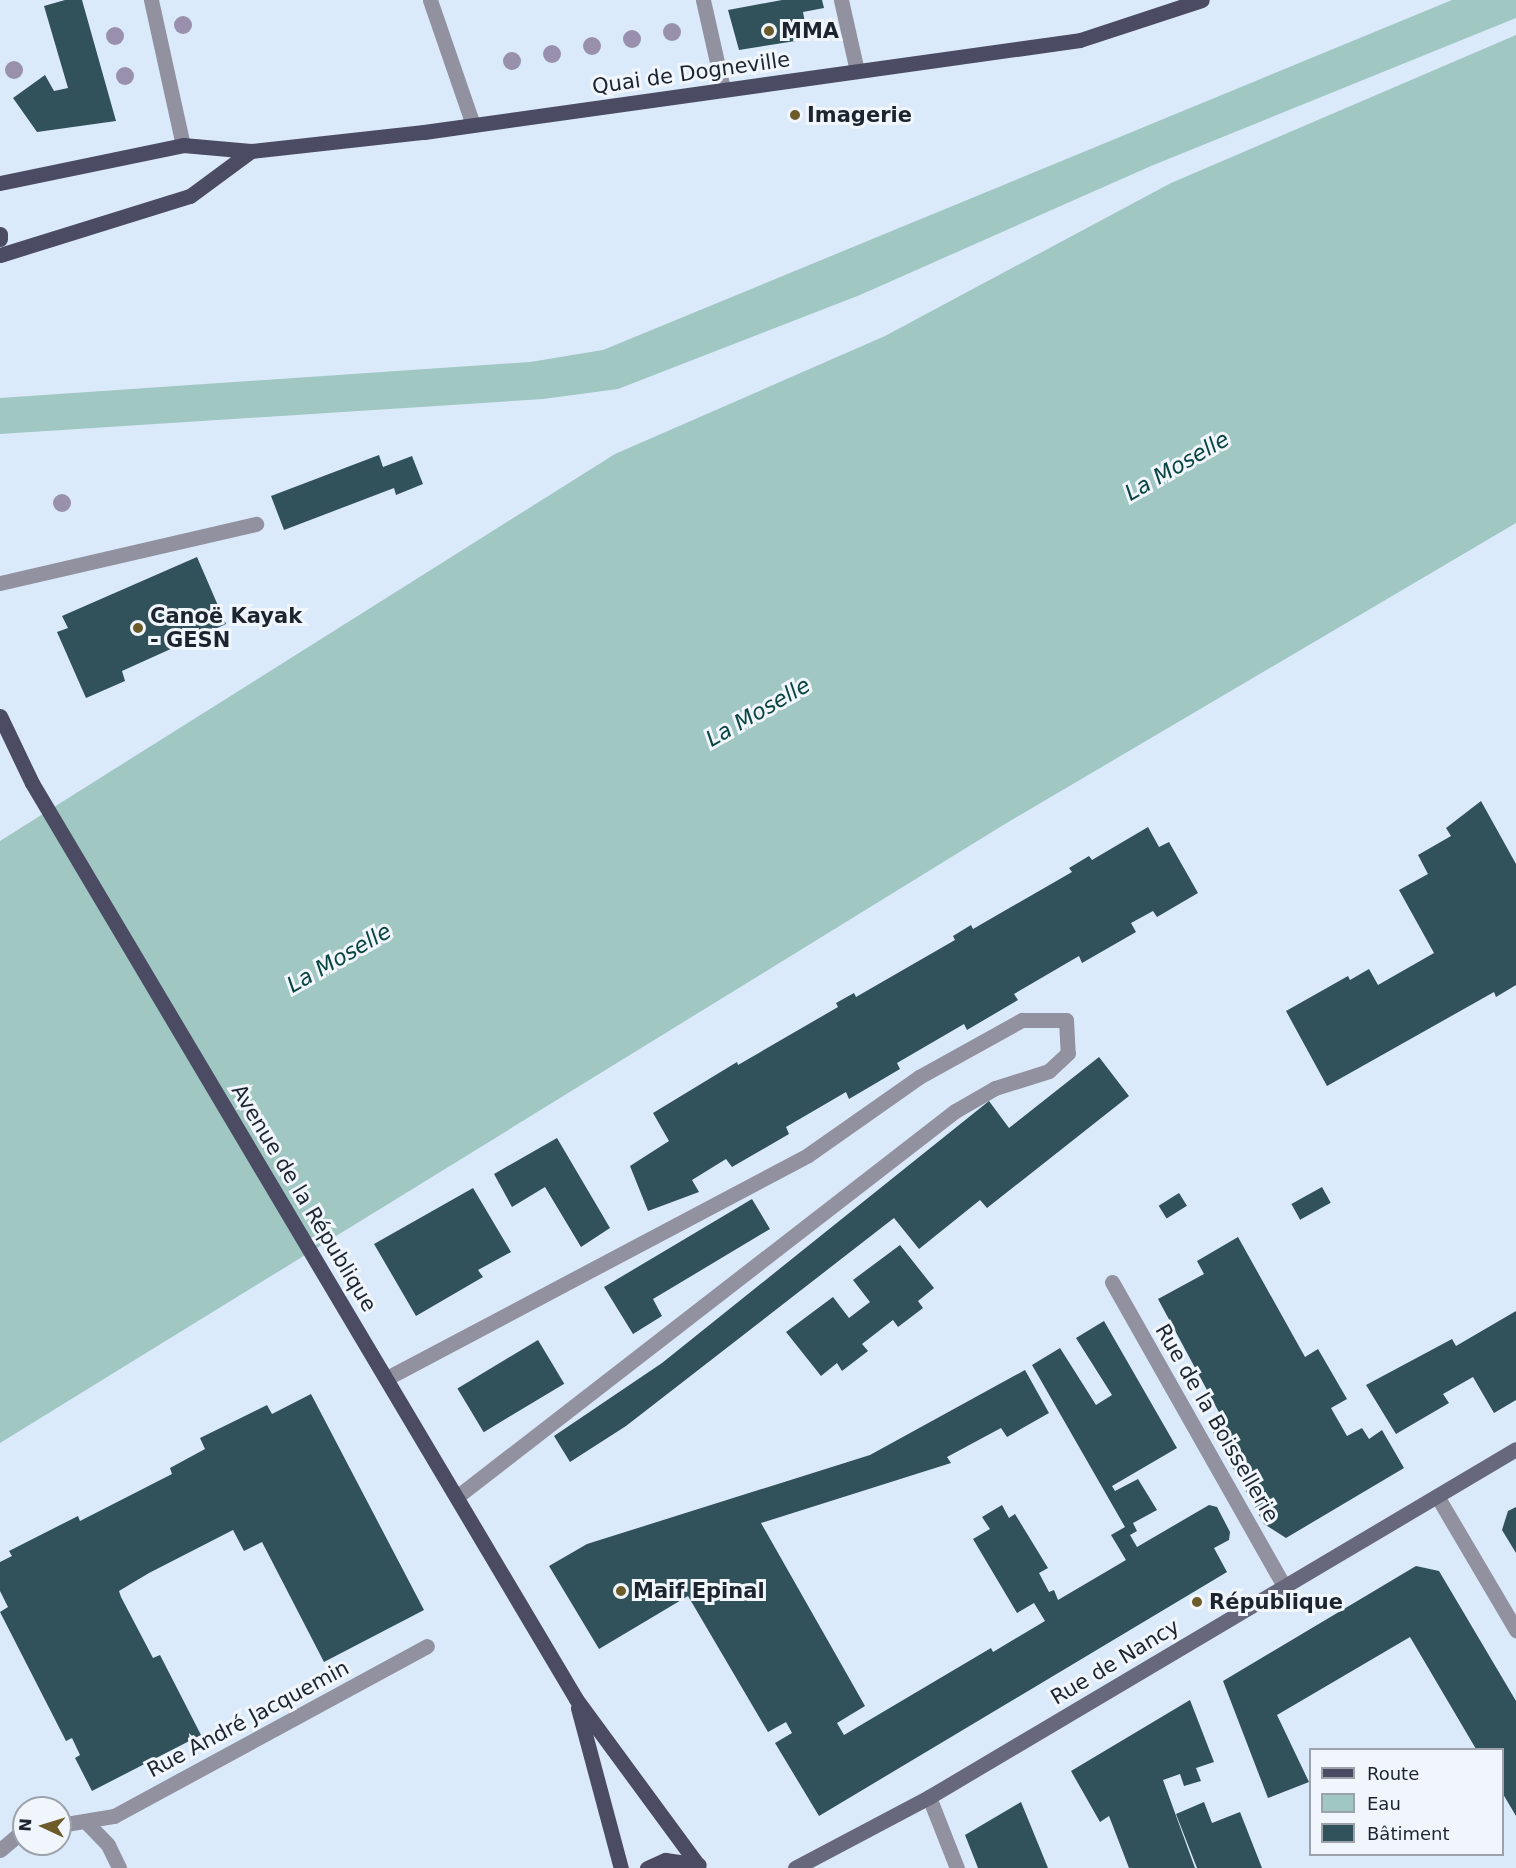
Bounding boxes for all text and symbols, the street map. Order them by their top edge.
place label: MMA [781,18,839,44]
marker: MMA [762,24,776,38]
street label: Quai de Dogneville [590,47,792,99]
place label: Imagerie [807,102,912,128]
marker: Imagerie [788,108,802,122]
water label: La Moselle [1120,426,1234,506]
place label: Canoë Kayak - GESN [150,603,302,653]
marker: Canoë Kayak - GESN [131,621,145,635]
water label: La Moselle [701,672,815,752]
water label: La Moselle [282,918,396,998]
street label: Avenue de la République [226,1080,382,1316]
street label: Rue de la Boissellerie [1150,1319,1284,1527]
place label: Maif Epinal [633,1578,765,1604]
marker: Maif Epinal [614,1584,628,1598]
place label: République [1209,1589,1343,1615]
marker: République [1190,1595,1204,1609]
street label: Rue de Nancy [1046,1614,1184,1710]
street label: Rue André Jacquemin [143,1655,353,1783]
legend [1309,1748,1504,1856]
text: Route [1367,1763,1419,1784]
text: Eau [1367,1793,1401,1814]
north arrow [12,1796,72,1856]
text: N [16,1818,35,1832]
text: Bâtiment [1367,1823,1450,1844]

